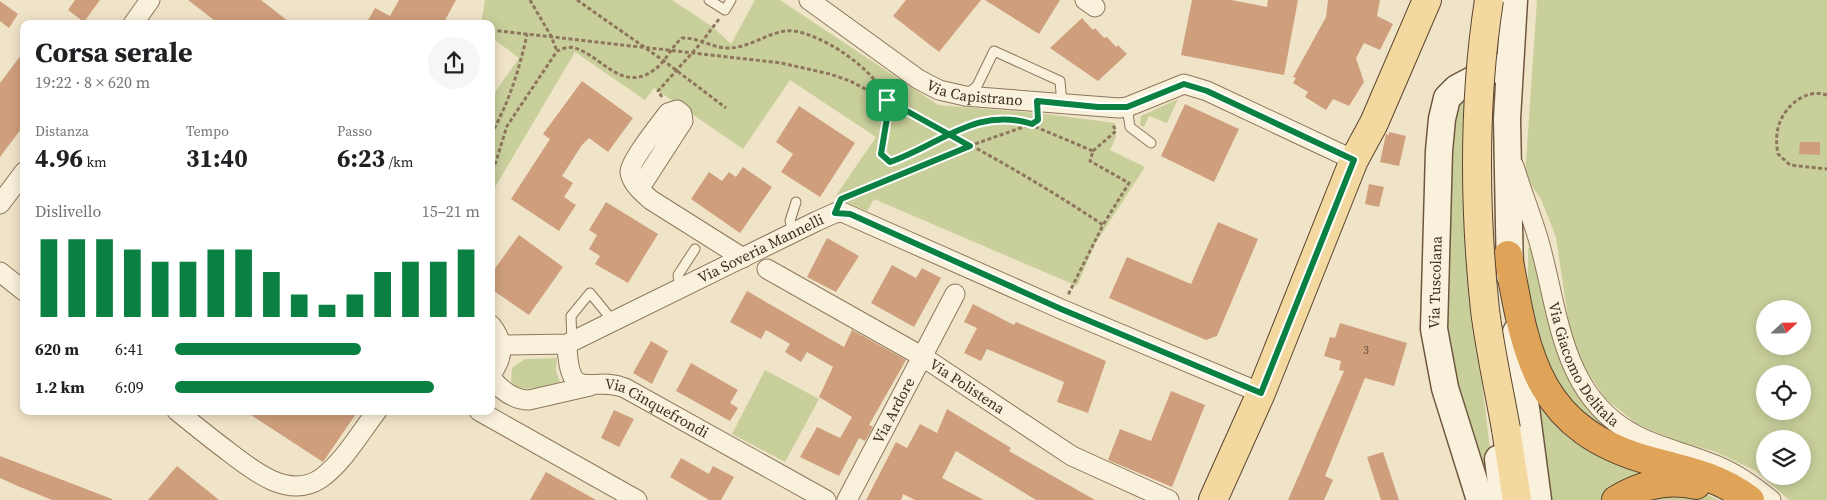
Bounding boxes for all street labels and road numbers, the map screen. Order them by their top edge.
street label: Via Capistrano [923,74,1024,110]
street label: Via Soveria Mannelli [694,208,827,288]
street label: Via Tuscolana [1423,235,1447,329]
street label: Via Giacomo Delitala [1544,300,1624,432]
street label: Via Polistena [925,353,1010,419]
street label: Via Cinquefrondi [604,373,713,443]
street label: Via Ardore [867,373,920,447]

